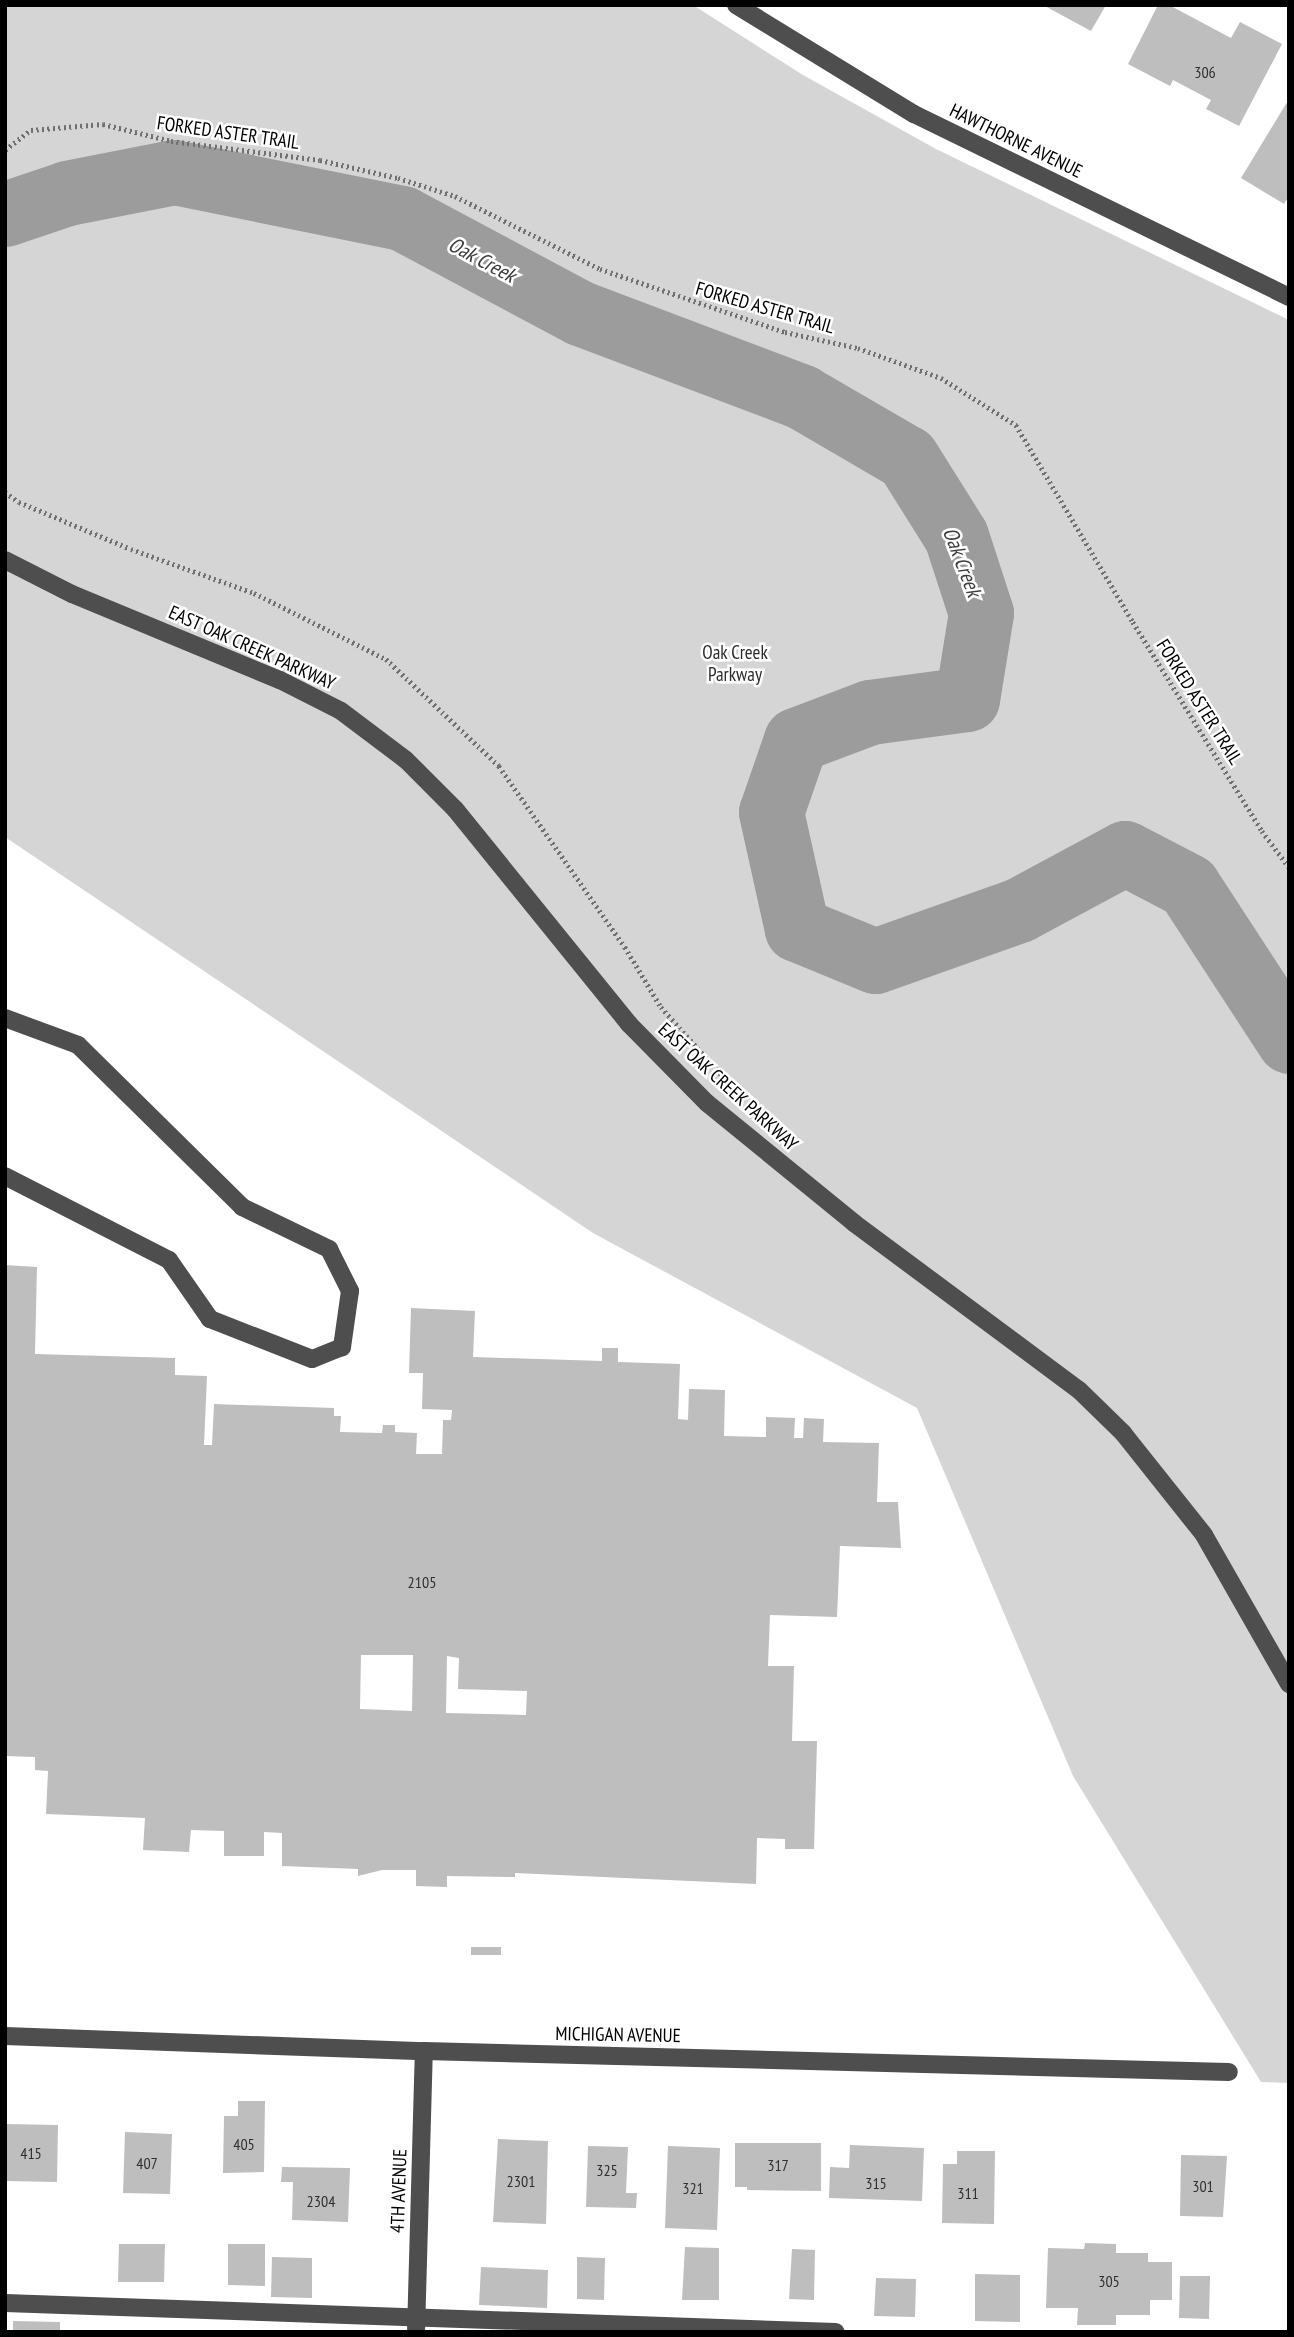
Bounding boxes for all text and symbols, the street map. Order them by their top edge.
house number: 306 [1194,62,1216,82]
street label: HAWTHORNE AVENUE [946,99,1086,183]
street label: FORKED ASTER TRAIL [155,112,301,154]
water label: Oak Creek [444,232,520,288]
street label: FORKED ASTER TRAIL [693,277,837,339]
water label: Oak Creek [937,523,987,601]
street label: EAST OAK CREEK PARKWAY [164,601,340,695]
street label: FORKED ASTER TRAIL [1151,635,1247,769]
park label: Oak Creek Parkway [702,642,768,686]
street label: EAST OAK CREEK PARKWAY [653,1018,803,1156]
house number: 2105 [408,1572,436,1592]
street label: MICHIGAN AVENUE [555,2023,681,2047]
house number: 405 [233,2134,255,2154]
house number: 415 [20,2143,42,2163]
street label: 4TH AVENUE [386,2148,412,2234]
house number: 407 [136,2153,158,2173]
house number: 317 [767,2155,789,2175]
house number: 325 [596,2160,618,2180]
house number: 2301 [507,2171,535,2191]
house number: 315 [865,2173,887,2193]
house number: 301 [1192,2176,1214,2196]
house number: 321 [682,2178,704,2198]
house number: 311 [957,2183,979,2203]
house number: 2304 [307,2191,335,2211]
house number: 305 [1098,2271,1120,2291]

